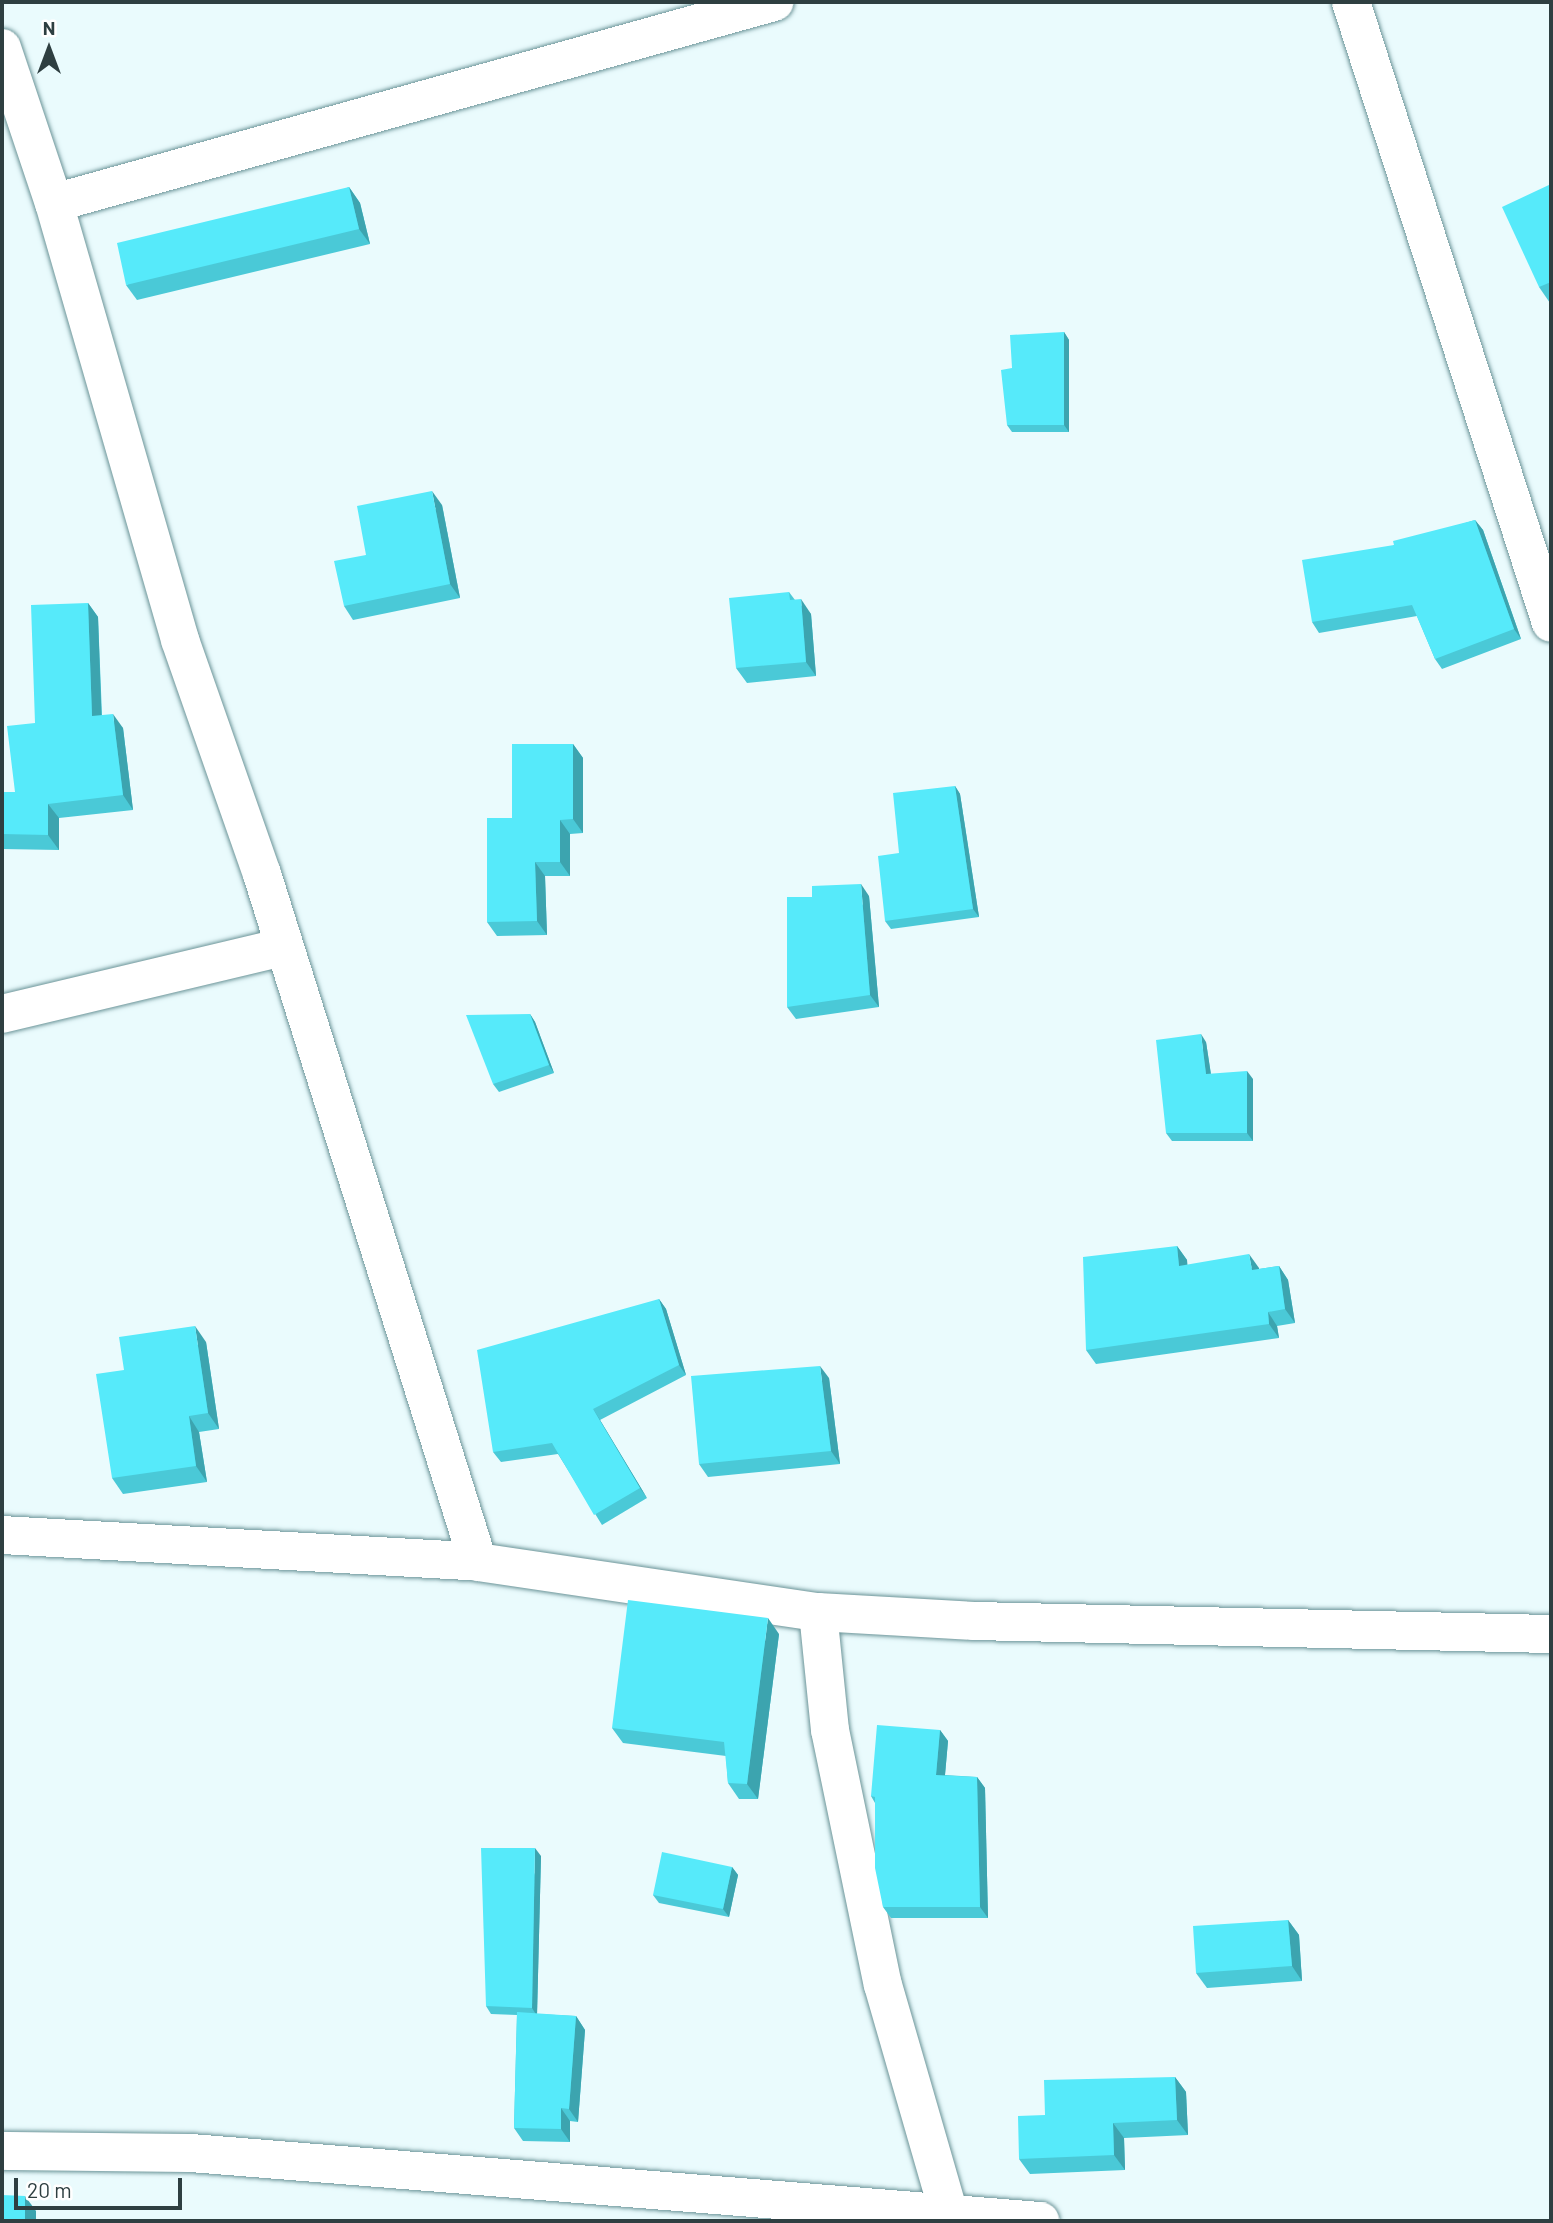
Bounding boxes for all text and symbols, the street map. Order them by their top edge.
north arrow [14,14,84,84]
text: N [43,16,55,39]
scale bar [18,2164,186,2208]
text: 20 m [27,2177,72,2202]

